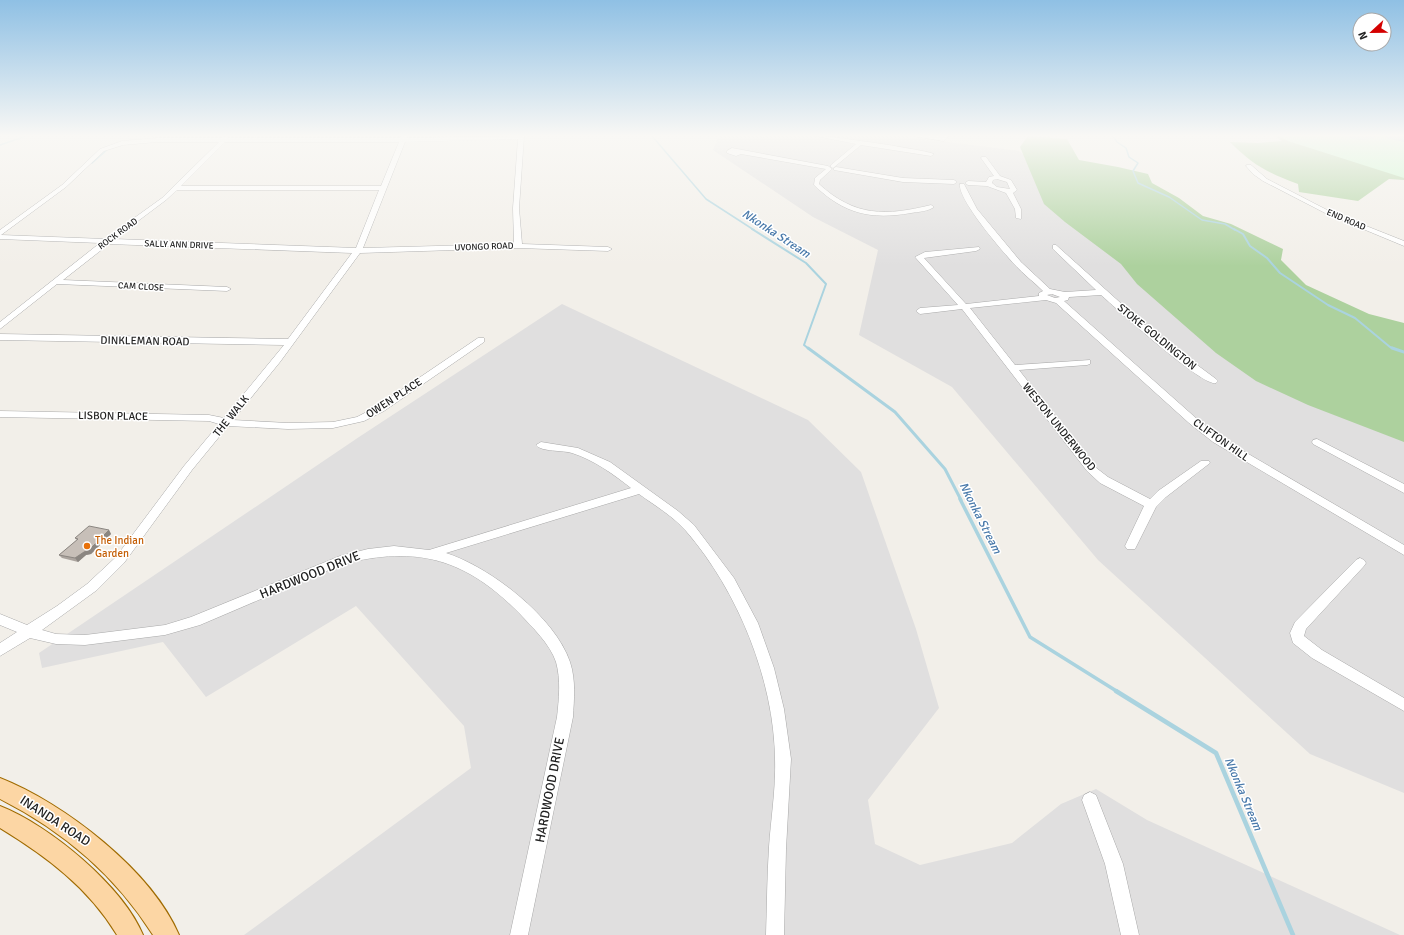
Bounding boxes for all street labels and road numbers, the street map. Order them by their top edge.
street label: END ROAD [1325,207,1367,233]
street label: ROCK ROAD [96,216,140,252]
street label: SALLY ANN DRIVE [144,238,214,252]
street label: UVONGO ROAD [454,240,514,254]
street label: CAM CLOSE [118,280,164,294]
street label: STOKE GOLDINGTON [1115,301,1199,373]
street label: DINKLEMAN ROAD [100,334,190,348]
street label: OWEN PLACE [364,375,424,421]
street label: WESTON UNDERWOOD [1020,380,1098,474]
street label: THE WALK [210,392,252,439]
street label: LISBON PLACE [78,409,148,423]
street label: CLIFTON HILL [1190,416,1252,464]
street label: HARDWOOD DRIVE [257,548,363,602]
street label: HARDWOOD DRIVE [532,736,568,844]
street label: INANDA ROAD [17,792,93,850]

